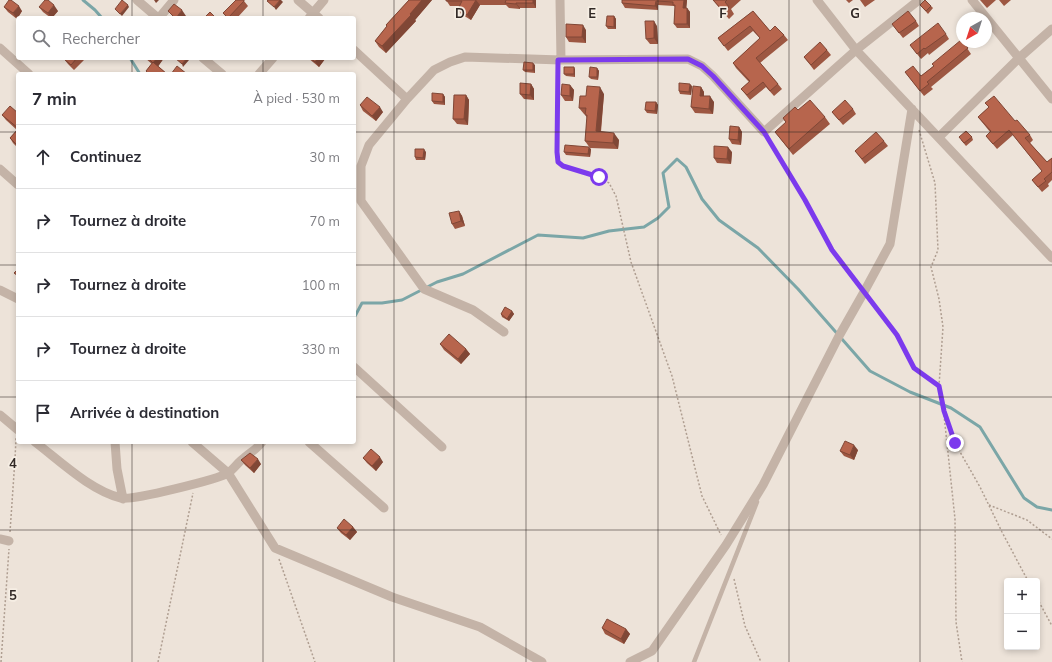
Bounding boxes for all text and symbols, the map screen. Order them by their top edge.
text: D [455,5,465,21]
text: E [588,5,596,21]
text: F [719,5,727,21]
text: G [850,5,860,21]
north arrow [956,12,992,48]
search box [16,16,356,60]
icon: search [30,27,52,49]
text: Rechercher [62,29,140,48]
text: 7 min [32,88,77,109]
text: À pied · 530 m [253,90,340,106]
icon: ahead [32,146,54,168]
text: Continuez [70,147,141,166]
text: 30 m [310,149,340,165]
route start [590,168,608,186]
icon: right [32,210,54,232]
text: Tournez à droite [70,211,186,230]
text: 70 m [310,213,340,229]
icon: right [32,274,54,296]
text: Tournez à droite [70,275,186,294]
text: 100 m [302,277,340,293]
icon: right [32,338,54,360]
text: Tournez à droite [70,339,186,358]
text: 330 m [302,341,340,357]
icon: arrive [32,402,54,424]
text: Arrivée à destination [70,403,219,422]
route end [946,434,964,452]
text: 4 [9,455,17,471]
map controls [1004,578,1040,650]
button: + [1004,578,1040,614]
text: 5 [9,587,17,603]
button: − [1004,614,1040,650]

